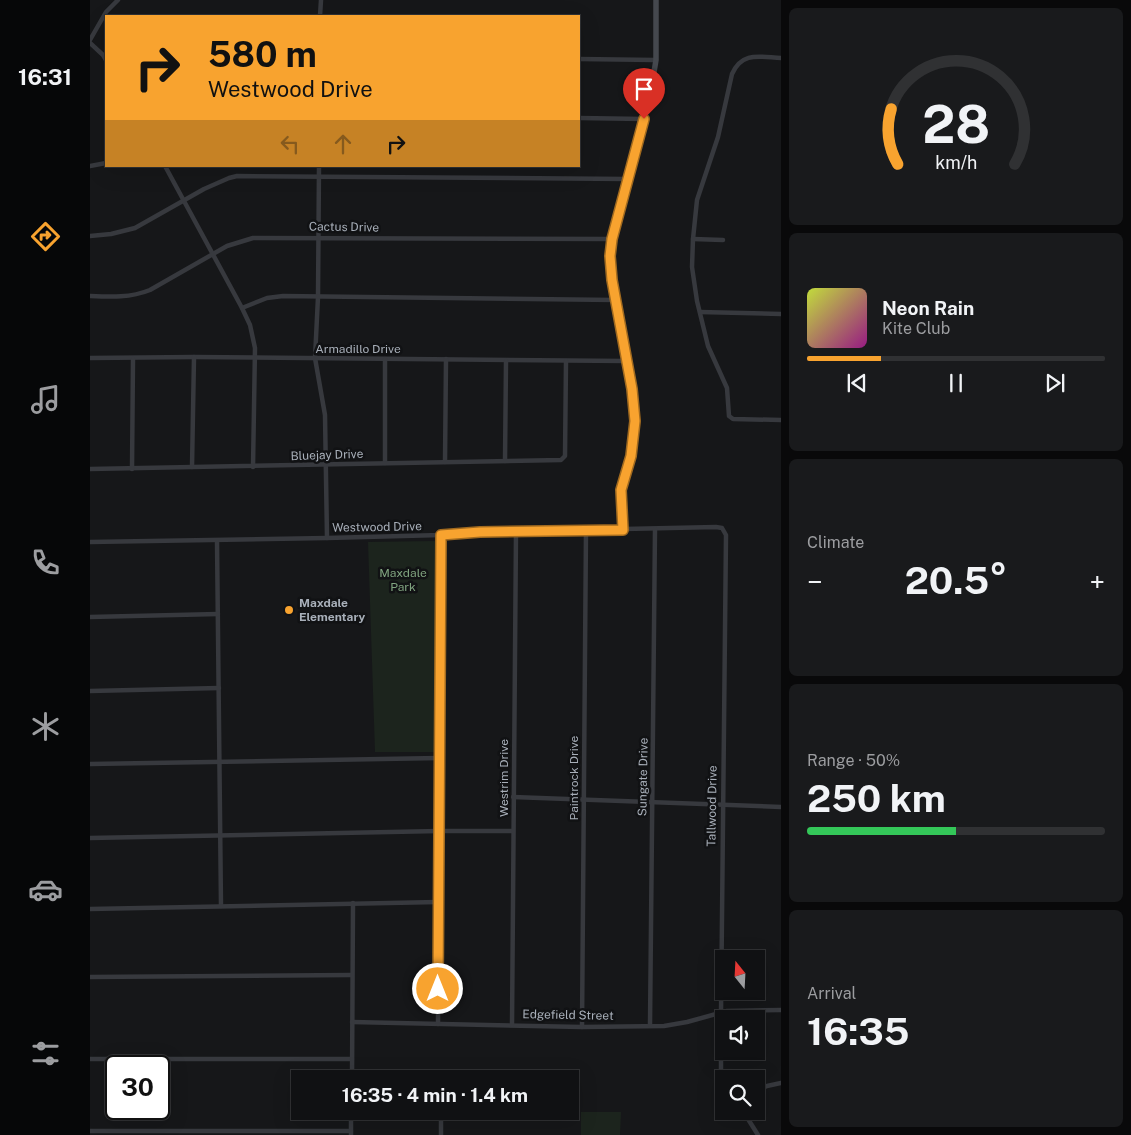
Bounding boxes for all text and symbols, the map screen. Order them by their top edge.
text: 580 m [208,34,317,75]
icon: right [125,35,190,100]
text: 16:31 [18,64,72,90]
pin [623,68,665,119]
icon: arrive [630,75,658,103]
text: Westwood Drive [208,76,373,102]
text: 28 [922,94,990,155]
icon: left [276,130,304,158]
icon: ahead [329,130,357,158]
icon: right [382,130,410,158]
text: km/h [935,152,977,173]
icon: directions [28,219,63,254]
street label: Cactus Drive [309,219,379,235]
text: Neon Rain [882,297,974,319]
text: Kite Club [882,319,950,338]
street label: Armadillo Drive [315,342,401,356]
icon: previous [843,369,871,397]
icon: pause [942,369,970,397]
icon: next [1041,369,1069,397]
icon: music [28,382,63,417]
street label: Bluejay Drive [290,447,364,463]
street label: Westwood Drive [332,519,422,535]
text: Climate [807,533,864,552]
icon: phone [28,545,63,580]
text: 20.5° [905,558,1007,603]
text: − [807,565,823,598]
text: + [1089,565,1105,598]
park label: Maxdale Park [379,566,427,594]
place label: Maxdale Elementary [299,596,365,624]
marker: Maxdale Elementary [283,604,295,616]
icon: climate [28,709,63,744]
street label: Paintrock Drive [567,735,581,820]
street label: Sungate Drive [635,737,651,816]
street label: Westrim Drive [497,739,511,817]
text: Range · 50% [807,751,900,770]
street label: Tallwood Drive [704,765,720,847]
text: 250 km [807,776,946,821]
icon: car [28,872,63,907]
north arrow [715,950,765,1000]
map controls [715,950,765,1120]
position arrow [411,962,463,1014]
text: Arrival [807,984,856,1003]
street label: Edgefield Street [522,1007,614,1023]
text: 16:35 [807,1009,910,1054]
button: sound [715,1010,765,1060]
icon: filters [28,1036,63,1071]
speed limit sign: 30 [105,1055,170,1120]
button: search [715,1070,765,1120]
text: 16:35 · 4 min · 1.4 km [342,1084,528,1106]

